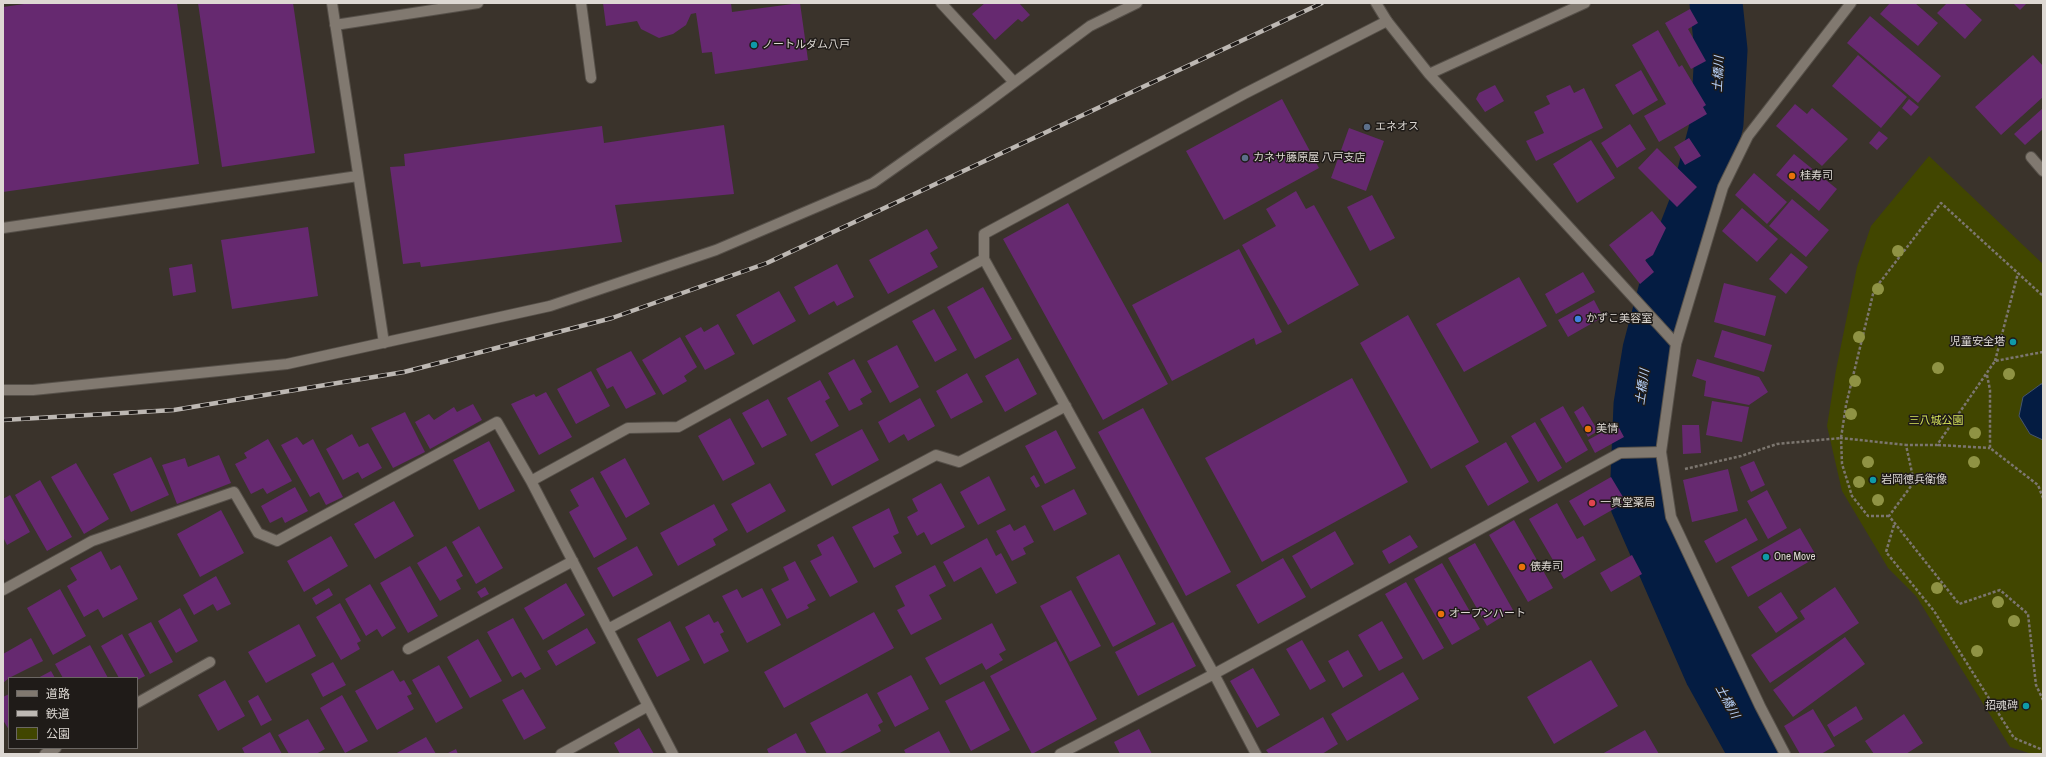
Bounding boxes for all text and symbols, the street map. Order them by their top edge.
place label: ノートルダム八戸 [762,38,850,52]
marker: ノートルダム八戸 [749,40,759,50]
water label: 土橋川 [1711,56,1727,92]
place label: エネオス [1375,120,1419,134]
marker: エネオス [1362,122,1372,132]
place label: カネサ藤原屋 八戸支店 [1253,151,1366,165]
marker: カネサ藤原屋 八戸支店 [1240,153,1250,163]
place label: 桂寿司 [1800,169,1833,183]
marker: 桂寿司 [1787,171,1797,181]
place label: かずこ美容室 [1586,312,1652,326]
marker: かずこ美容室 [1573,314,1583,324]
place label: 児童安全塔 [1950,335,2005,349]
marker: 児童安全塔 [2008,337,2018,347]
water label: 土橋川 [1633,368,1653,406]
park label: 三八城公園 [1909,414,1963,428]
place label: 美情 [1596,422,1618,436]
marker: 美情 [1583,424,1593,434]
place label: 岩岡徳兵衛像 [1881,473,1947,487]
marker: 岩岡徳兵衛像 [1868,475,1878,485]
place label: 一真堂薬局 [1600,496,1655,510]
marker: 一真堂薬局 [1587,498,1597,508]
place label: One Move [1774,550,1816,564]
marker: One Move [1761,552,1771,562]
place label: 俵寿司 [1530,560,1563,574]
marker: 俵寿司 [1517,562,1527,572]
place label: オープンハート [1449,607,1526,621]
marker: オープンハート [1436,609,1446,619]
legend [8,677,138,749]
water label: 土橋川 [1712,683,1742,721]
text: 道路 [46,686,70,702]
place label: 招魂碑 [1985,699,2018,713]
marker: 招魂碑 [2021,701,2031,711]
text: 鉄道 [46,706,70,722]
text: 公園 [46,726,70,742]

